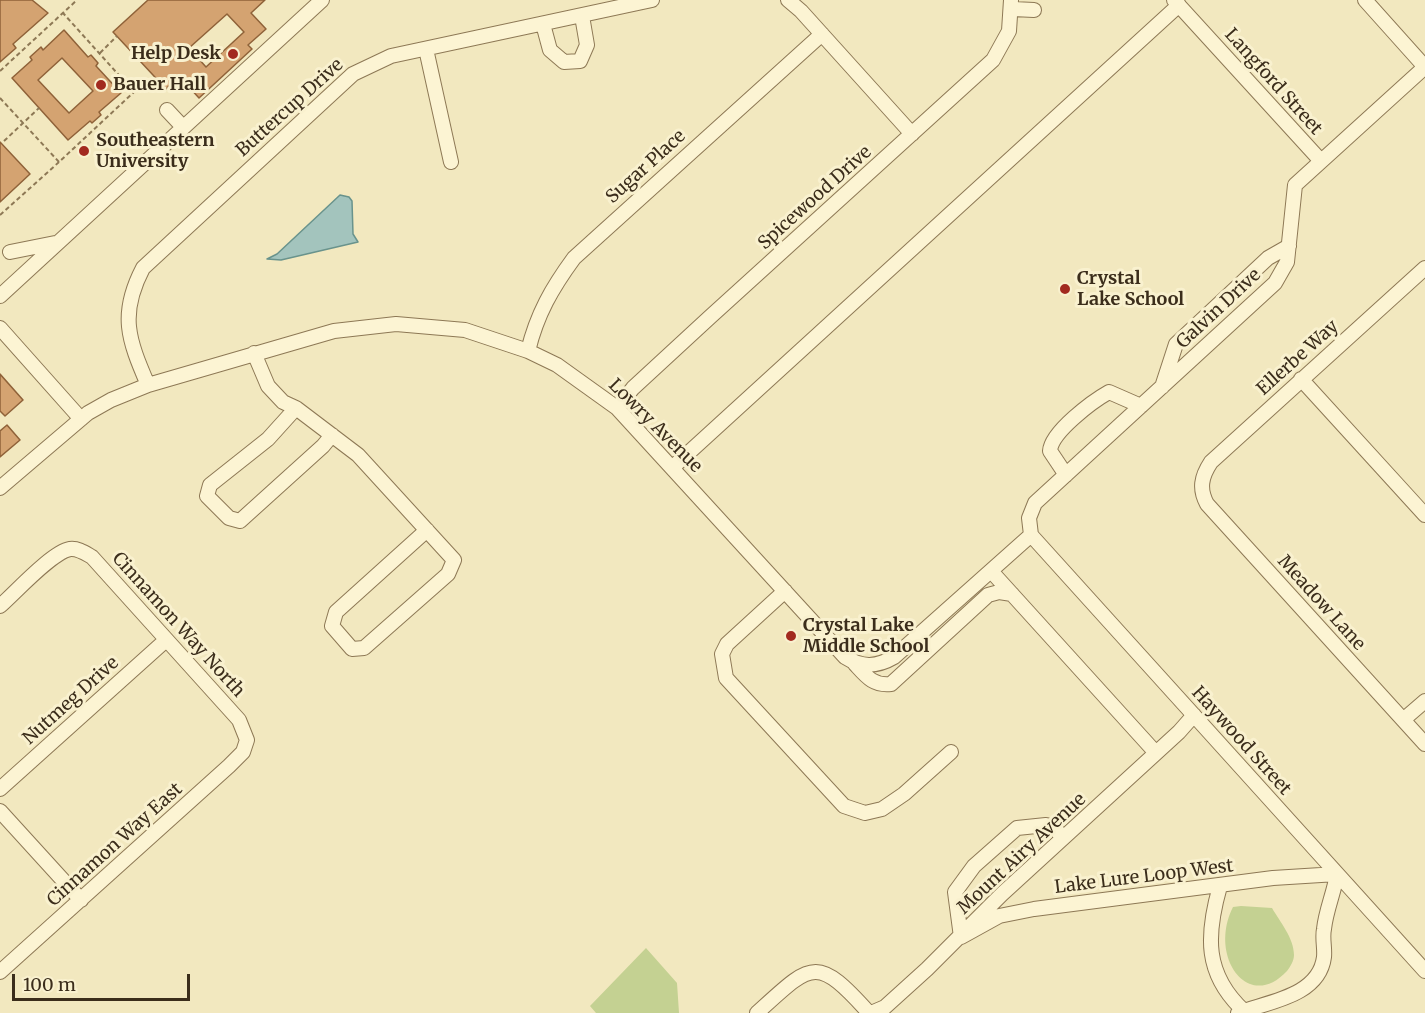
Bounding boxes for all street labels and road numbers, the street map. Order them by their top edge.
street label: Langford Street [1220,24,1326,140]
street label: Buttercup Drive [232,54,348,162]
street label: Sugar Place [602,126,690,208]
street label: Spicewood Drive [754,142,876,254]
street label: Galvin Drive [1172,265,1266,353]
street label: Ellerbe Way [1253,316,1343,400]
street label: Lowry Avenue [604,375,706,477]
street label: Cinnamon Way North [107,548,249,702]
street label: Meadow Lane [1273,551,1369,655]
street label: Nutmeg Drive [19,652,123,750]
street label: Haywood Street [1187,682,1295,800]
street label: Cinnamon Way East [43,779,187,911]
street label: Mount Airy Avenue [954,789,1090,919]
street label: Lake Lure Loop West [1053,855,1235,899]

